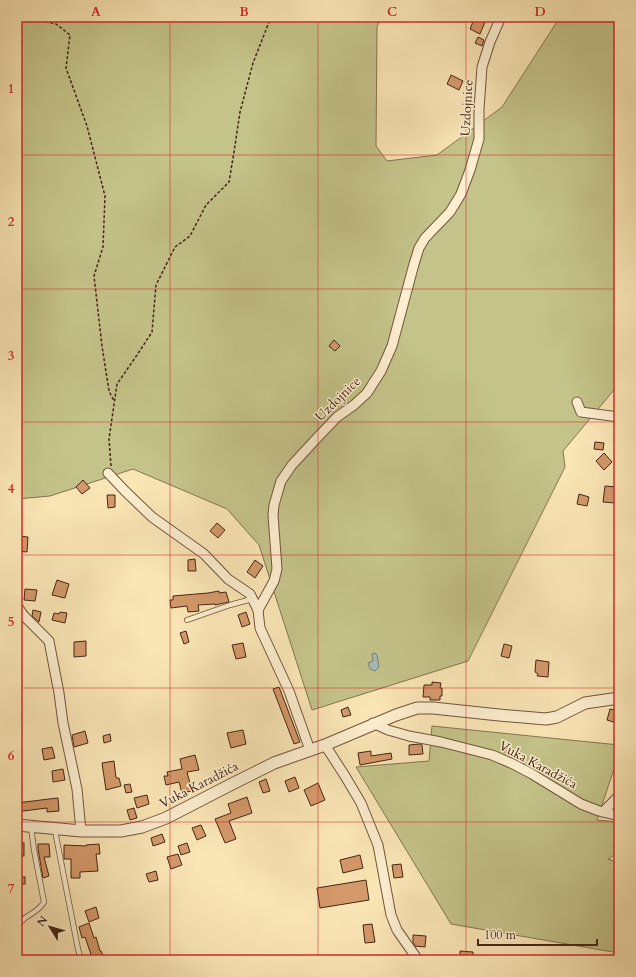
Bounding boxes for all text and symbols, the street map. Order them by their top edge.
text: A [91,3,101,21]
text: B [239,3,249,21]
text: C [387,3,397,21]
text: D [534,3,546,21]
street label: Uzdojnice [457,79,477,137]
text: 1 [8,80,14,98]
text: 2 [8,213,15,231]
text: 3 [8,347,15,365]
street label: Uzdojnice [311,373,365,425]
text: 4 [8,480,15,498]
text: 5 [8,613,14,631]
street label: Vuka Karadžića [496,737,581,793]
text: 6 [8,747,15,765]
street label: Vuka Karadžića [156,757,242,813]
text: 7 [8,880,15,898]
north arrow [30,907,70,947]
text: N [34,913,52,930]
scale bar [478,921,597,947]
text: 100 m [484,927,517,943]

